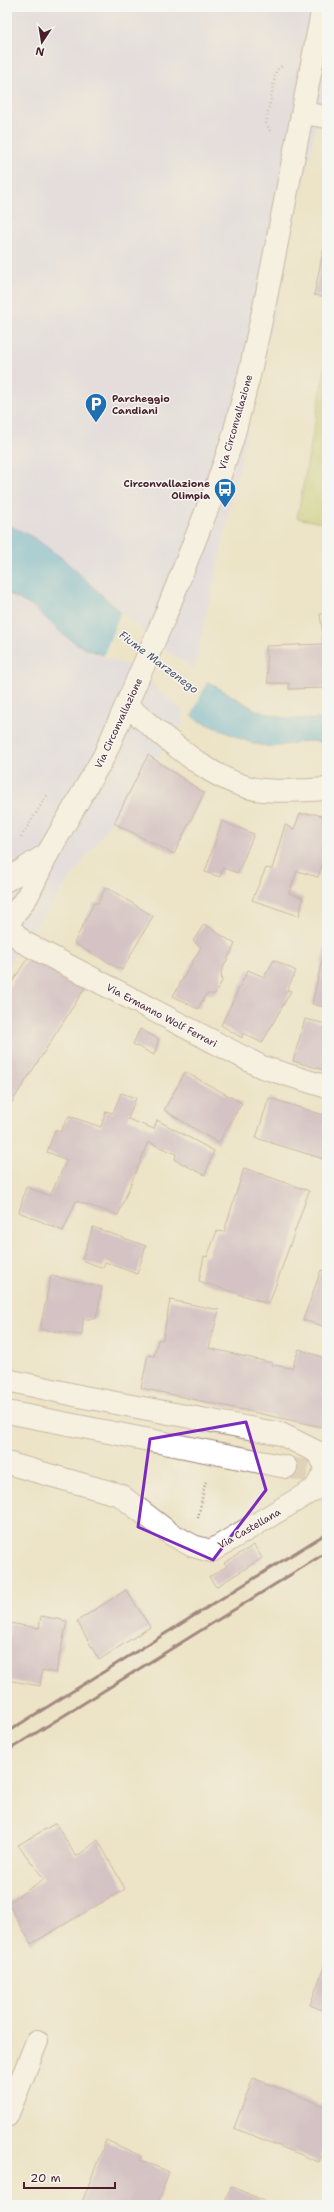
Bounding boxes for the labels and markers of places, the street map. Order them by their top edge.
parking icon: Parcheggio Candiani [83,391,109,424]
place label: Parcheggio Candiani [112,392,170,417]
bus stop icon: Circonvallazione Olimpia [212,476,238,509]
place label: Circonvallazione Olimpia [124,477,210,502]

